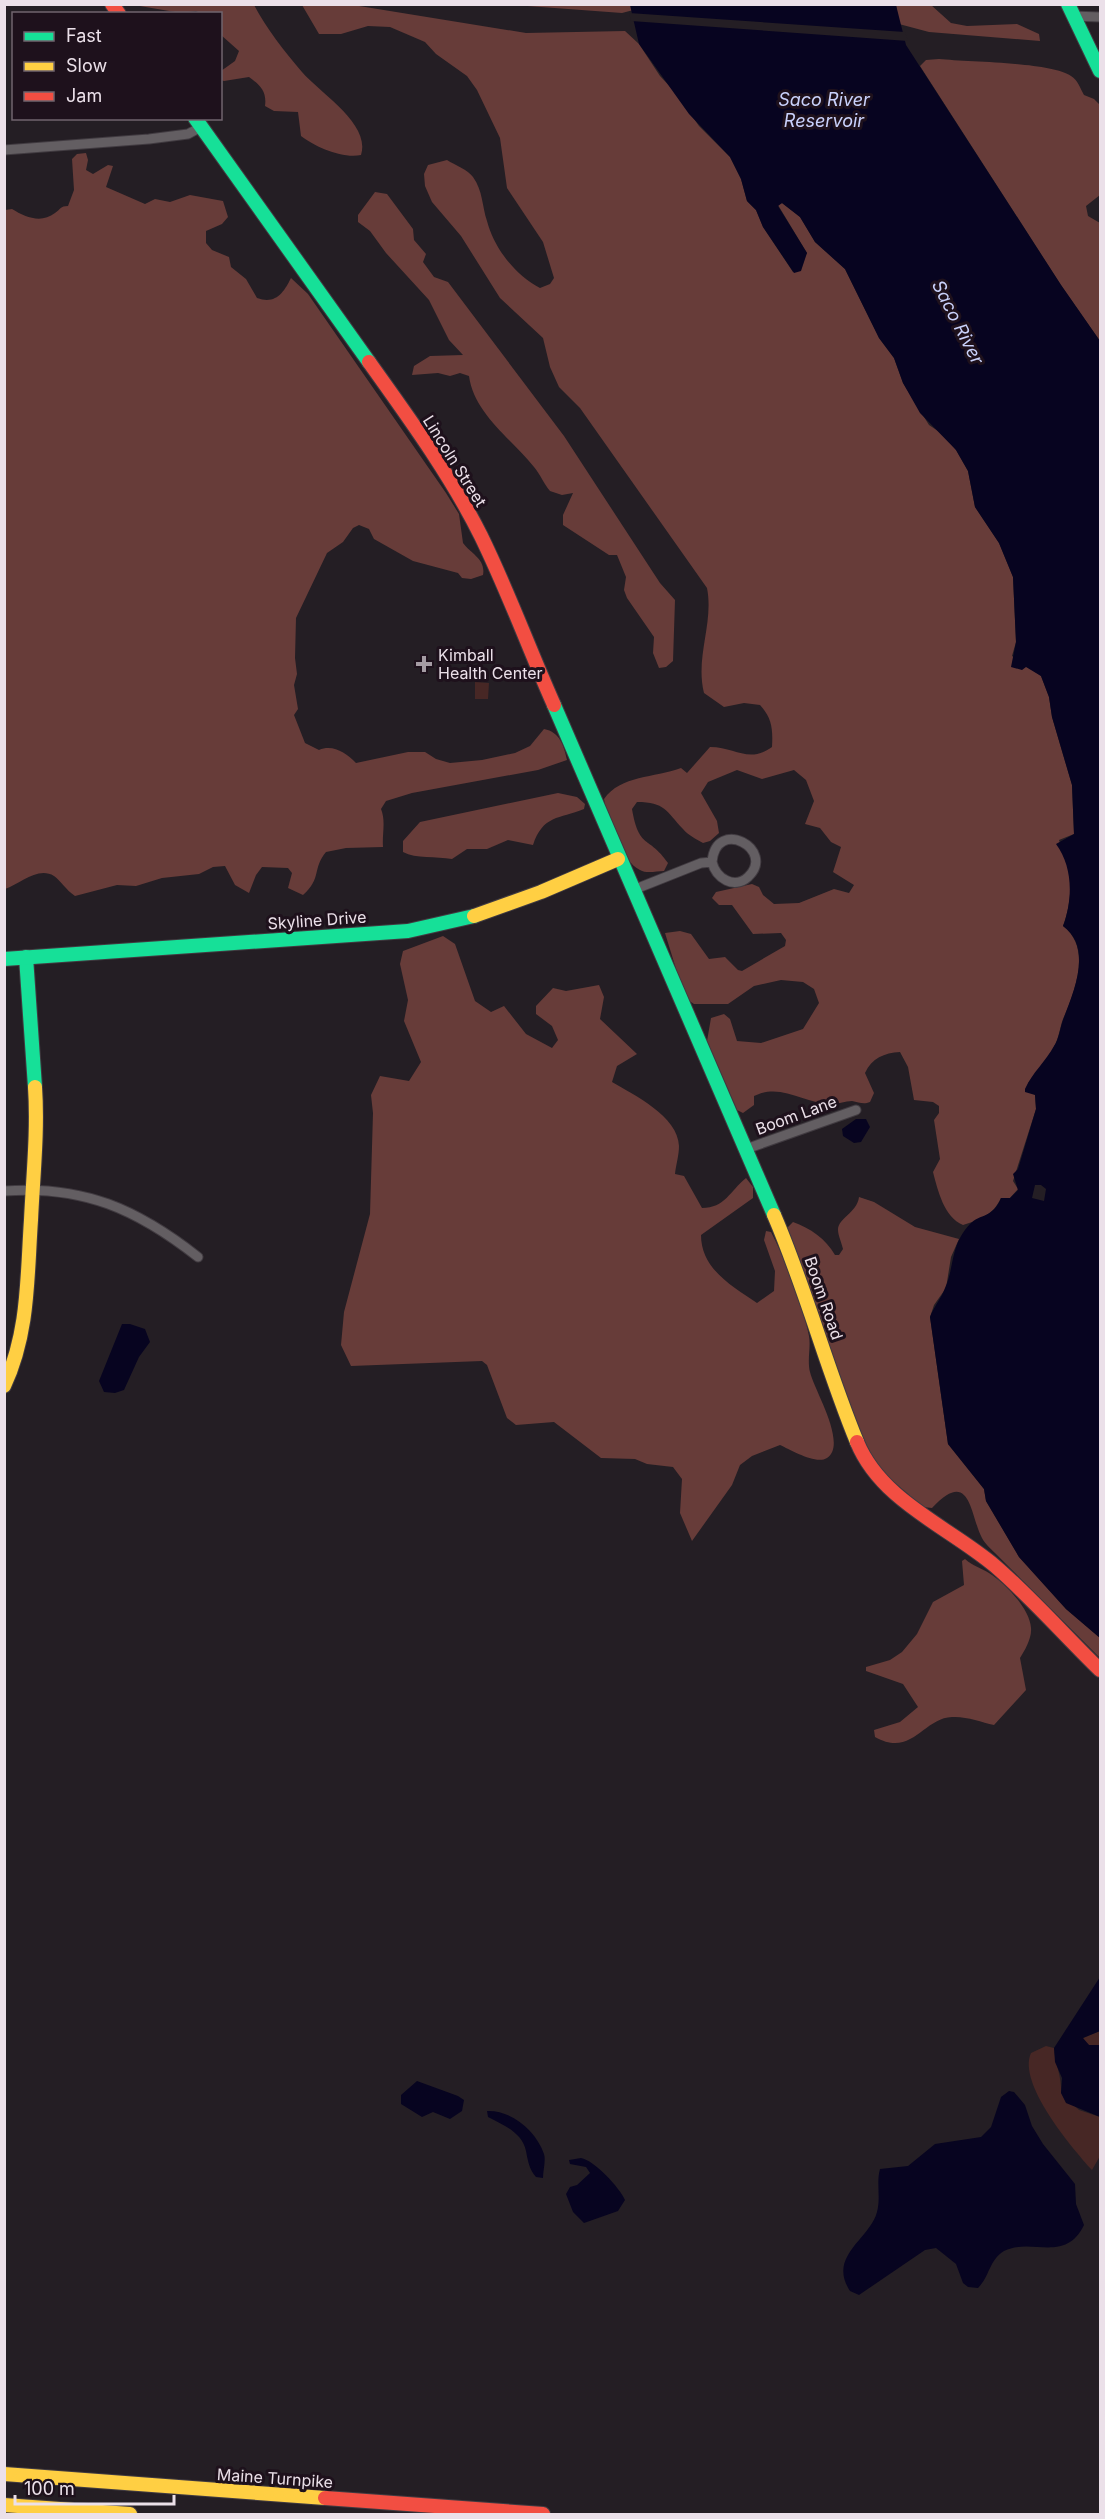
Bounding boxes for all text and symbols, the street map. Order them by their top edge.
legend [12,12,222,120]
text: Fast [66,25,102,46]
text: Slow [66,55,107,76]
text: Jam [66,85,102,106]
water label: Saco River Reservoir [778,89,871,131]
water label: Saco River [928,276,989,369]
street label: Lincoln Street [419,412,491,510]
place label: Kimball Health Center [438,645,543,683]
marker: Kimball Health Center [415,655,433,673]
street label: Skyline Drive [267,907,367,933]
street label: Boom Lane [753,1091,839,1139]
street label: Boom Road [800,1254,848,1342]
street label: Maine Turnpike [216,2464,334,2492]
scale bar [15,2468,174,2506]
text: 100 m [24,2478,75,2499]

